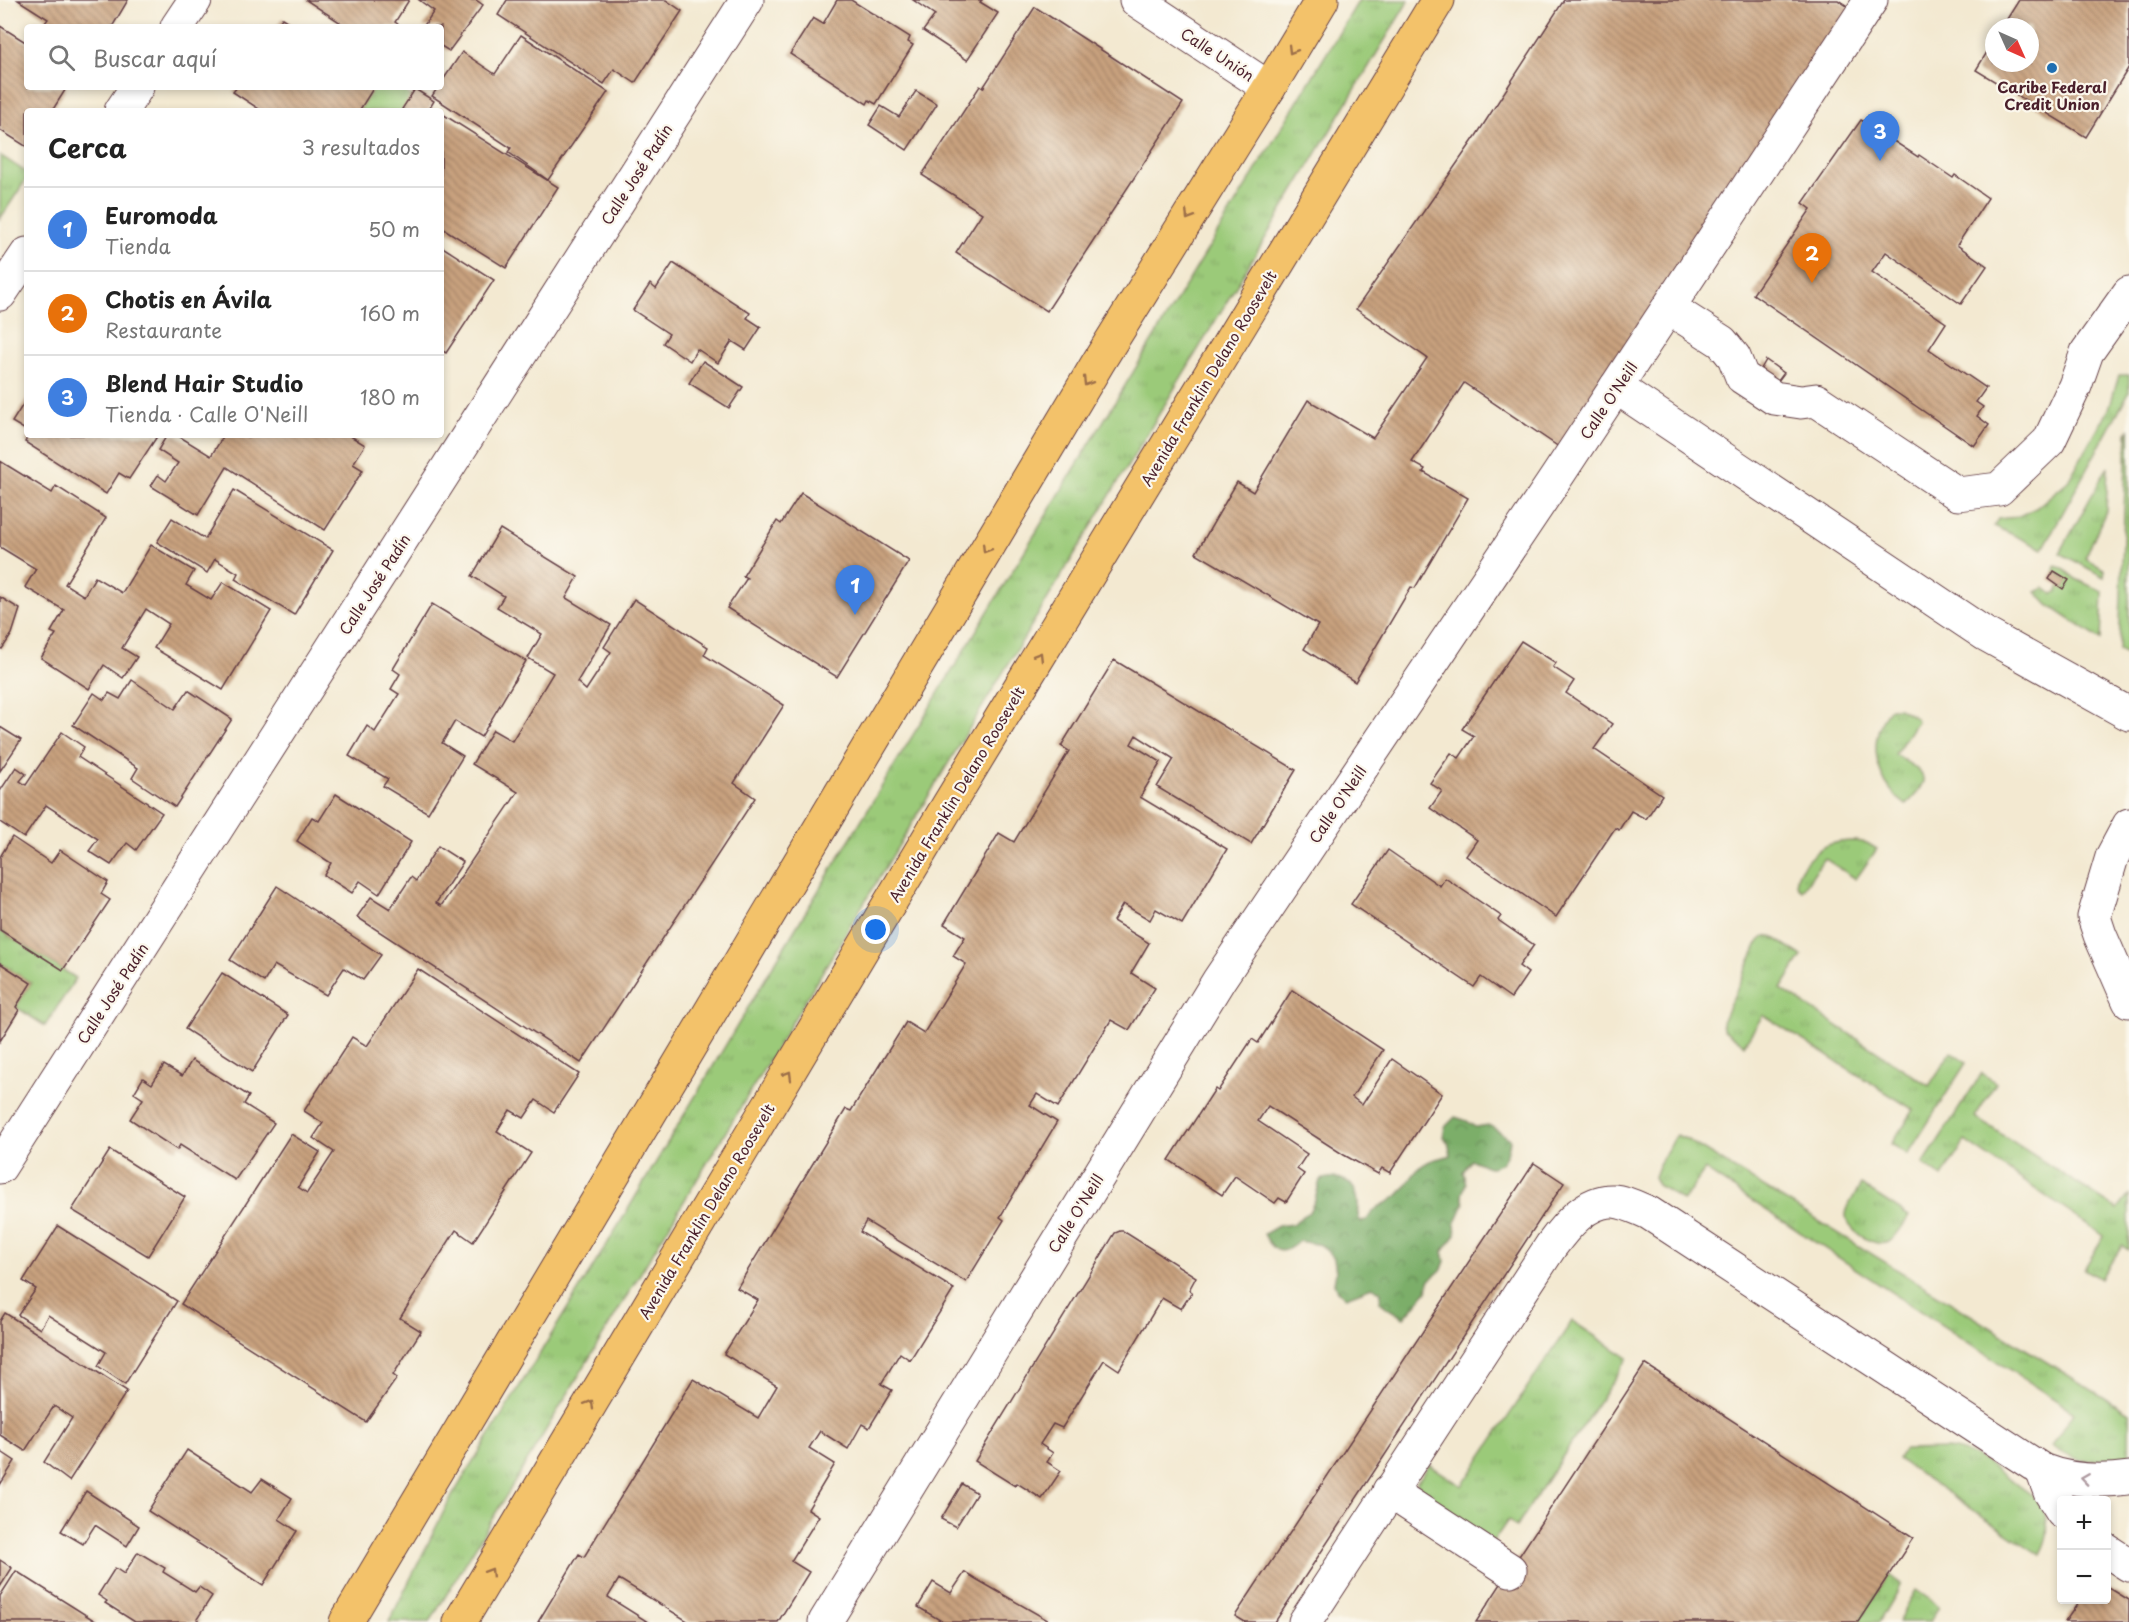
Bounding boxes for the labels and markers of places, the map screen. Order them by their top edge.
marker: Caribe Federal Credit Union [2045,61,2059,75]
place label: Caribe Federal Credit Union [1997,75,2107,115]
pin: 3 [1860,112,1900,161]
pin: 2 [1792,234,1832,283]
pin: 1 [836,566,874,615]

